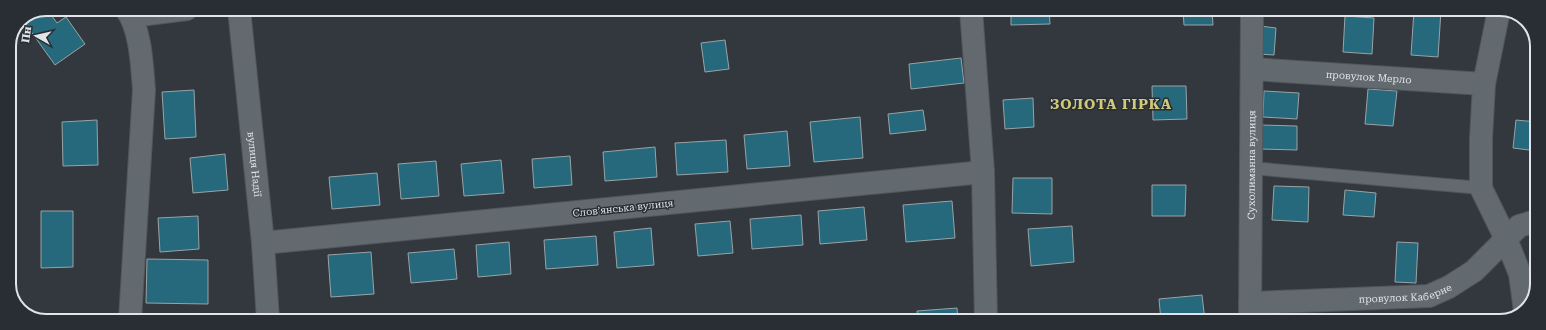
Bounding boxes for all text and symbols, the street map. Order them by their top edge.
north arrow [16,16,56,56]
text: Пн [19,25,34,44]
street label: провулок Мерло [1326,68,1412,85]
district label: ЗОЛОТА ГІРКА [1050,96,1172,112]
street label: Сухолиманна вулиця [1245,110,1257,220]
street label: вулиця Надії [246,131,264,198]
street label: Словʼянська вулиця [572,197,674,219]
street label: провулок Каберне [1358,281,1454,304]

